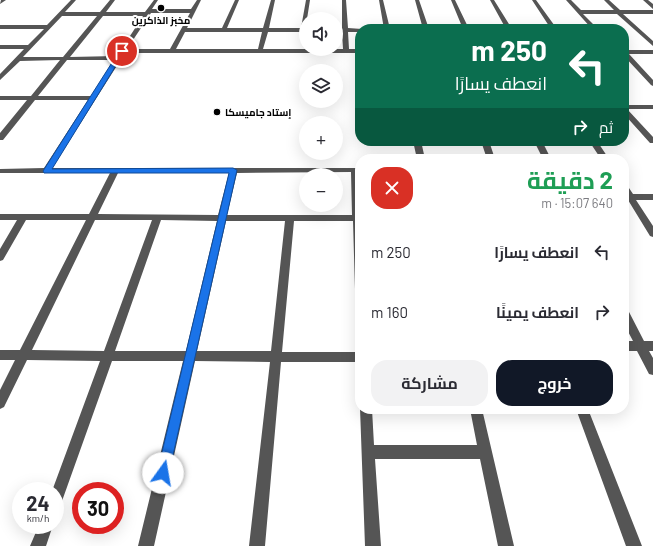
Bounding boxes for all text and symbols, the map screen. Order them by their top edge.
marker: مخبز الذاكرين [156,3,166,13]
map controls [299,12,343,212]
button: sound [299,12,343,56]
place label: مخبز الذاكرين [132,14,190,27]
text: 250 m [471,33,547,67]
pin [105,34,139,68]
icon: arrive [111,40,133,62]
icon: left [561,40,613,92]
button: layers [299,64,343,108]
text: انعطف يسارًا [455,72,547,94]
place label: إستاد جاميسكا [225,106,291,119]
marker: إستاد جاميسكا [212,107,222,117]
button: + [299,116,343,160]
icon: right [569,116,591,138]
text: ثم [599,118,613,136]
text: 2 دقيقة [527,165,613,194]
button: close [371,167,413,209]
button: − [299,168,343,212]
text: 640 m · 15:07 [541,195,613,211]
icon: left [591,241,613,263]
text: 250 m [371,243,411,261]
text: انعطف يسارًا [494,243,579,261]
icon: right [591,301,613,323]
text: 160 m [371,303,408,321]
text: انعطف يمينًا [496,303,579,321]
button: مشاركة [371,360,488,406]
button: خروج [496,360,613,406]
position arrow [142,452,184,494]
speed limit sign: 30 [72,482,124,534]
text: 24 [26,491,50,515]
text: km/h [27,512,49,524]

